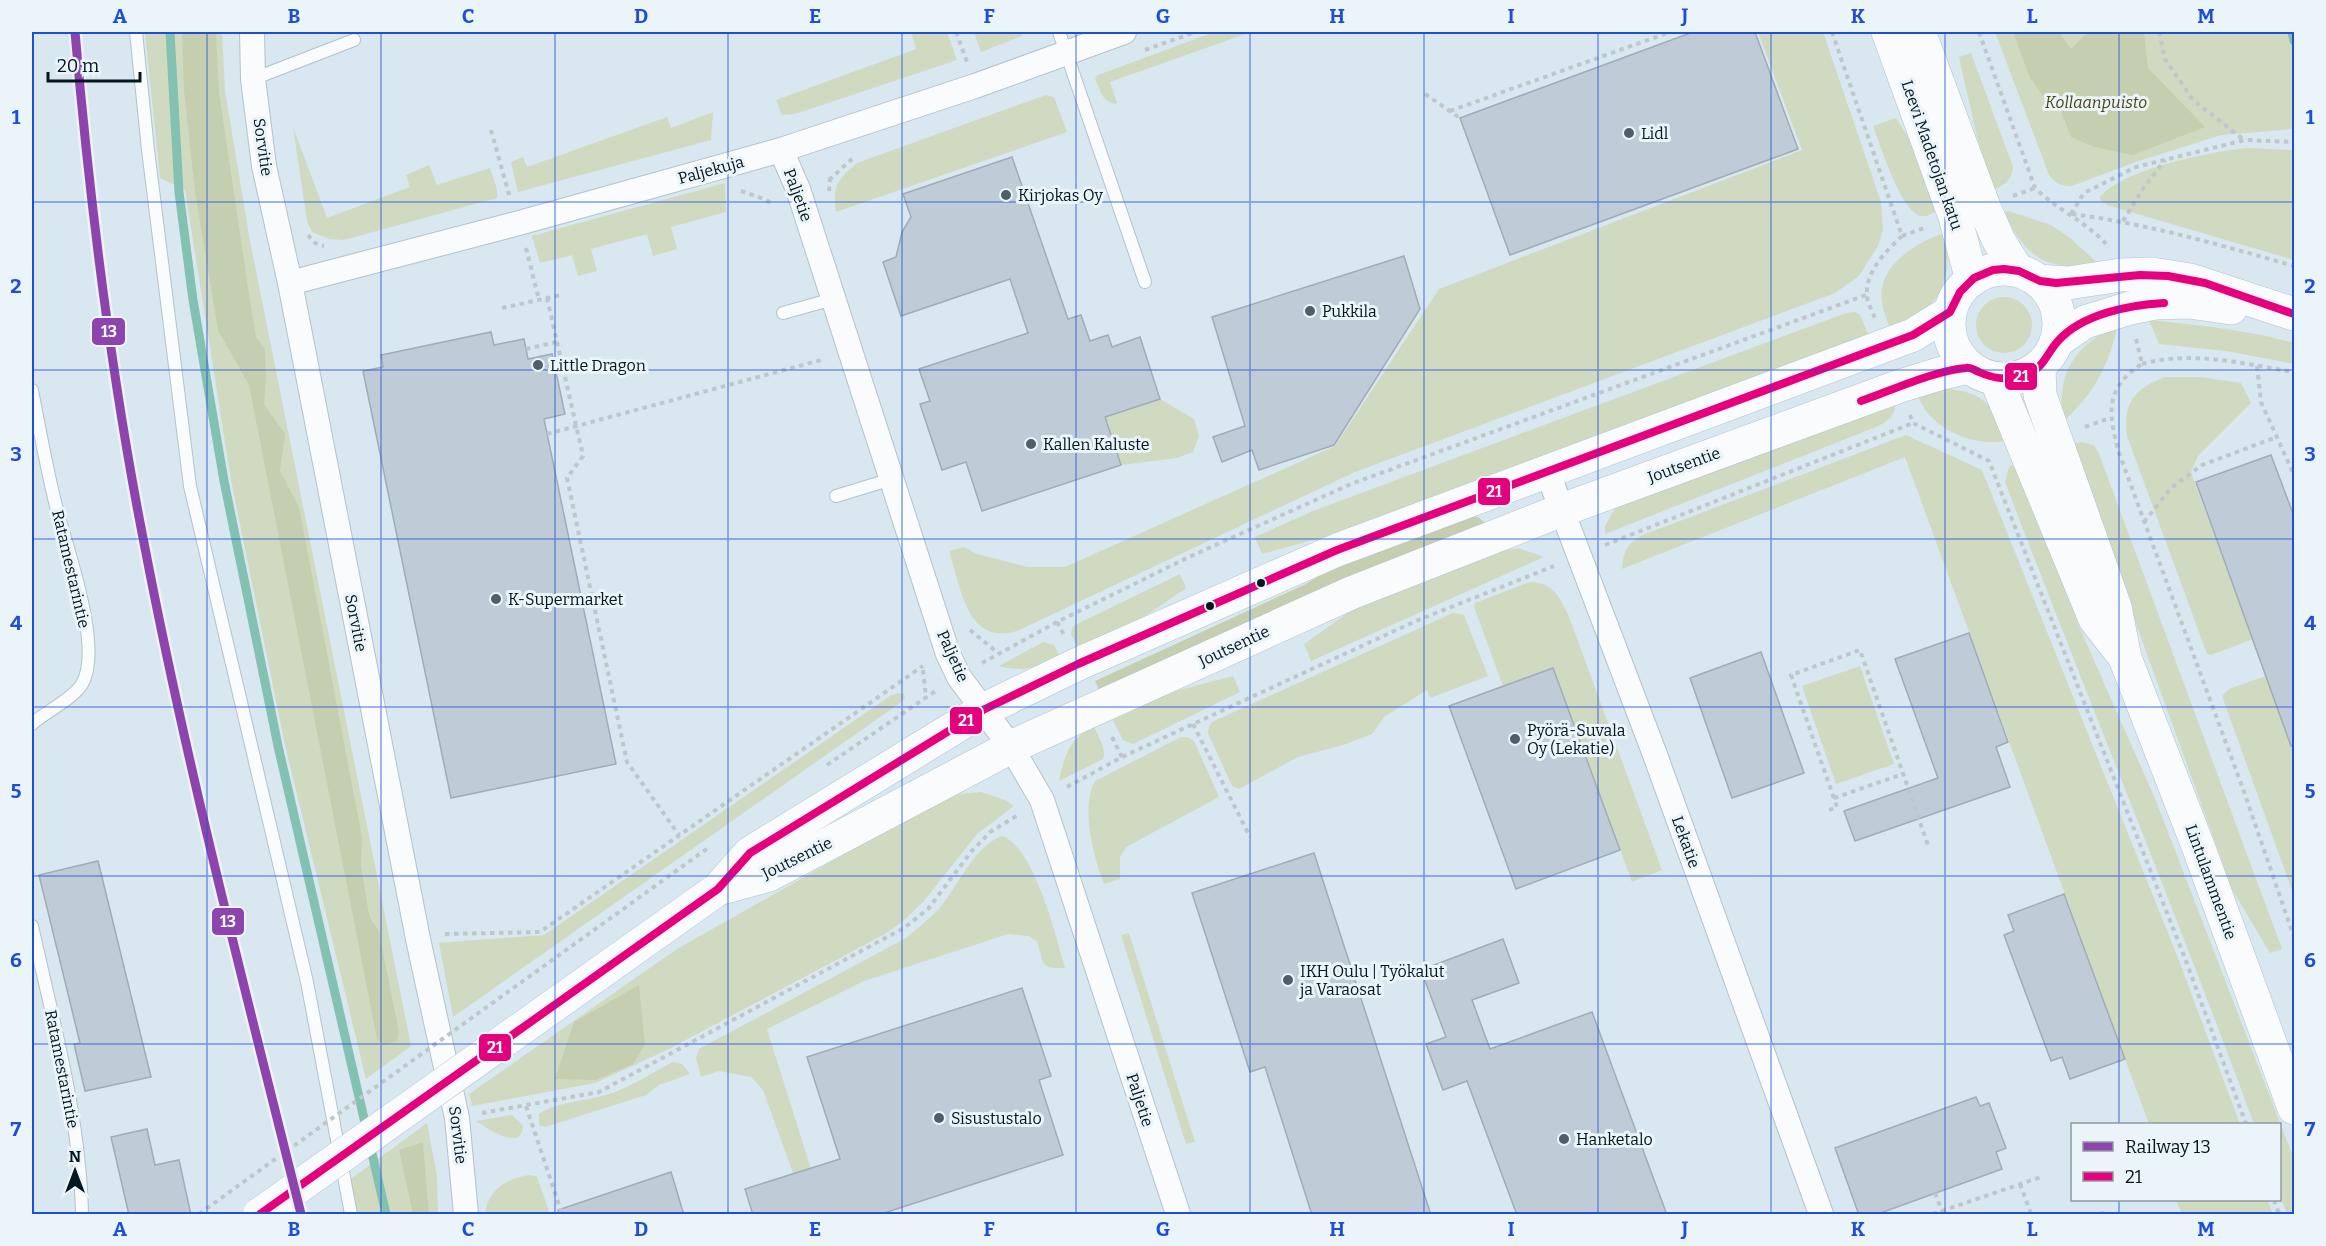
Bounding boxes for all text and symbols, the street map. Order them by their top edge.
text: A [113,4,128,28]
text: B [288,4,301,28]
text: C [462,4,474,28]
text: D [634,4,648,28]
text: E [809,4,821,28]
text: F [983,4,995,28]
text: G [1156,4,1170,28]
text: H [1329,4,1345,28]
text: I [1507,4,1515,28]
text: J [1681,4,1689,28]
text: K [1851,4,1866,28]
text: L [2026,4,2038,28]
text: M [2197,4,2215,28]
scale bar [48,45,140,83]
text: 20 m [57,55,99,77]
street label: Leevi Madetojan katu [1897,78,1967,233]
park label: Kollaanpuisto [2045,93,2147,112]
text: 1 [12,105,21,129]
text: 1 [2306,105,2315,129]
street label: Sorvitie [250,117,276,177]
place label: Lidl [1641,124,1669,143]
marker: Lidl [1622,126,1636,140]
street label: Paljekuja [676,152,746,188]
street label: Paljetie [780,166,816,224]
place label: Kirjokas Oy [1018,186,1103,205]
marker: Kirjokas Oy [999,188,1013,202]
text: 2 [10,274,22,298]
text: 2 [2304,274,2316,298]
place label: Pukkila [1322,302,1377,321]
marker: Pukkila [1303,304,1317,318]
line badge: 13 [91,317,126,346]
text: 13 [101,322,117,341]
place label: Little Dragon [550,356,646,375]
marker: Little Dragon [531,358,545,372]
line badge: 21 [2004,362,2038,391]
text: 21 [2013,367,2029,386]
place label: Kallen Kaluste [1043,435,1150,454]
marker: Kallen Kaluste [1024,437,1038,451]
text: 3 [10,442,22,466]
text: 3 [2304,442,2316,466]
street label: Joutsentie [1644,443,1723,487]
line badge: 21 [1477,477,1511,506]
text: 21 [1486,482,1502,501]
street label: Ratamestarintie [48,508,94,630]
unlabelled marker [1255,577,1267,589]
place label: K-Supermarket [508,590,624,609]
marker: K-Supermarket [489,592,503,606]
street label: Sorvitie [341,593,371,653]
unlabelled marker [1204,600,1216,612]
text: 4 [10,611,22,635]
text: 4 [2304,611,2316,635]
street label: Joutsentie [1195,621,1272,671]
street label: Paljetie [933,627,973,685]
line badge: 21 [949,706,983,735]
text: 21 [958,711,974,730]
place label: Pyörä-Suvala Oy (Lekatie) [1527,721,1626,758]
marker: Pyörä-Suvala Oy (Lekatie) [1508,732,1522,746]
text: 5 [11,779,22,803]
text: 5 [2305,779,2316,803]
street label: Lekatie [1668,813,1704,871]
street label: Lintulammentie [2181,822,2241,942]
street label: Joutsentie [758,833,835,884]
line badge: 13 [211,907,245,936]
text: 13 [220,912,236,931]
text: 6 [10,948,22,972]
text: 6 [2304,948,2316,972]
place label: IKH Oulu | Työkalut ja Varaosat [1299,962,1445,999]
marker: IKH Oulu | Työkalut ja Varaosat [1281,973,1295,987]
street label: Ratamestarintie [41,1008,83,1130]
line badge: 21 [478,1033,512,1062]
text: 21 [487,1038,503,1057]
street label: Paljetie [1122,1071,1158,1129]
street label: Sorvitie [445,1105,471,1165]
place label: Sisustustalo [951,1109,1042,1128]
marker: Sisustustalo [932,1111,946,1125]
text: 7 [11,1117,22,1141]
text: 7 [2305,1117,2316,1141]
legend [2071,1123,2281,1201]
place label: Hanketalo [1576,1130,1653,1149]
marker: Hanketalo [1557,1132,1571,1146]
text: Railway 13 [2125,1136,2211,1158]
north arrow [45,1141,105,1201]
text: N [69,1147,81,1166]
text: 21 [2125,1166,2143,1188]
text: A [113,1217,128,1241]
text: B [288,1217,301,1241]
text: C [462,1217,474,1241]
text: D [634,1217,648,1241]
text: E [809,1217,821,1241]
text: F [983,1217,995,1241]
text: G [1156,1217,1170,1241]
text: H [1329,1217,1345,1241]
text: I [1507,1217,1515,1241]
text: J [1681,1217,1689,1241]
text: K [1851,1217,1866,1241]
text: L [2026,1217,2038,1241]
text: M [2197,1217,2215,1241]

